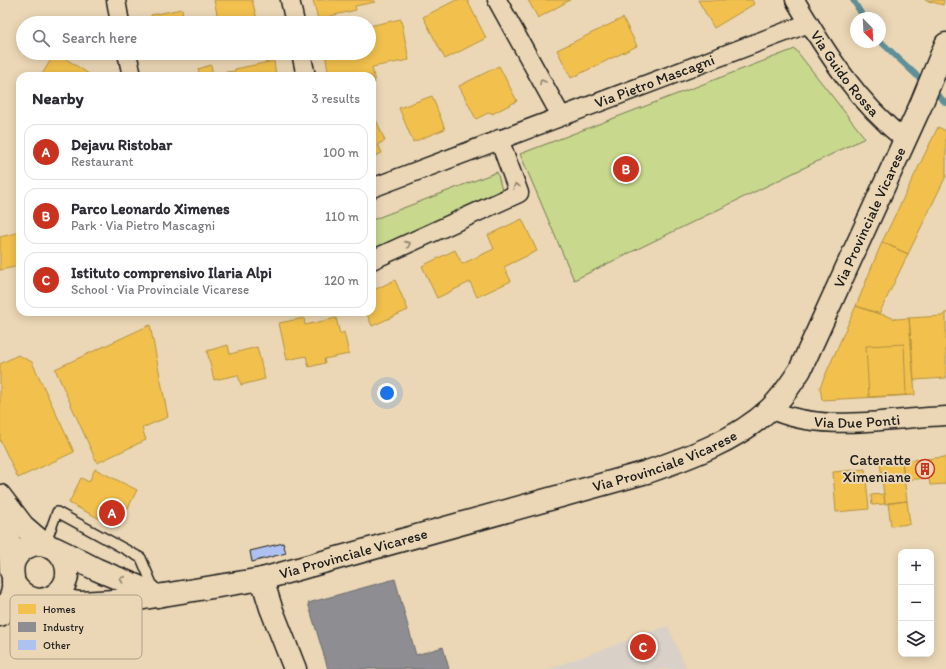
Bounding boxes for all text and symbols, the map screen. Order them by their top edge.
north arrow [850,12,886,48]
search box [16,16,376,60]
icon: search [30,27,52,49]
street label: Via Guido Rossa [807,27,883,121]
text: Search here [62,29,137,47]
street label: Via Pietro Mascagni [592,51,717,112]
one-way arrow [539,78,546,86]
text: Nearby [32,88,84,108]
text: 3 results [311,91,360,106]
text: Dejavu Ristobar [71,136,172,154]
street label: Via Provinciale Vicarese [830,144,910,291]
text: A [42,145,50,160]
text: 100 m [323,145,359,160]
text: Restaurant [71,154,133,169]
pin: B [613,154,639,184]
one-way arrow [513,183,521,190]
text: Parco Leonardo Ximenes [71,200,230,218]
text: B [42,209,50,224]
text: 110 m [325,209,359,224]
text: Park · Via Pietro Mascagni [71,218,215,233]
one-way arrow [403,241,411,249]
text: Istituto comprensivo Ilaria Alpi [71,264,272,282]
text: C [42,273,50,288]
text: 120 m [324,273,359,288]
text: School · Via Provinciale Vicarese [71,282,249,297]
your location [377,383,397,403]
street label: Via Due Ponti [813,410,901,432]
street label: Via Provinciale Vicarese [590,426,740,496]
place label: Cateratte Ximeniane [843,451,911,486]
building icon: Cateratte Ximeniane [914,458,936,480]
pin: A [99,498,125,528]
street label: Via Provinciale Vicarese [277,524,429,583]
map controls [898,549,934,657]
button: + [898,549,934,585]
one-way arrow [118,576,125,584]
button: − [898,585,934,621]
legend [10,595,142,659]
text: Homes [43,603,76,616]
text: Industry [43,621,85,634]
button: layers [898,621,934,657]
pin: C [630,632,656,662]
text: Other [43,639,71,652]

